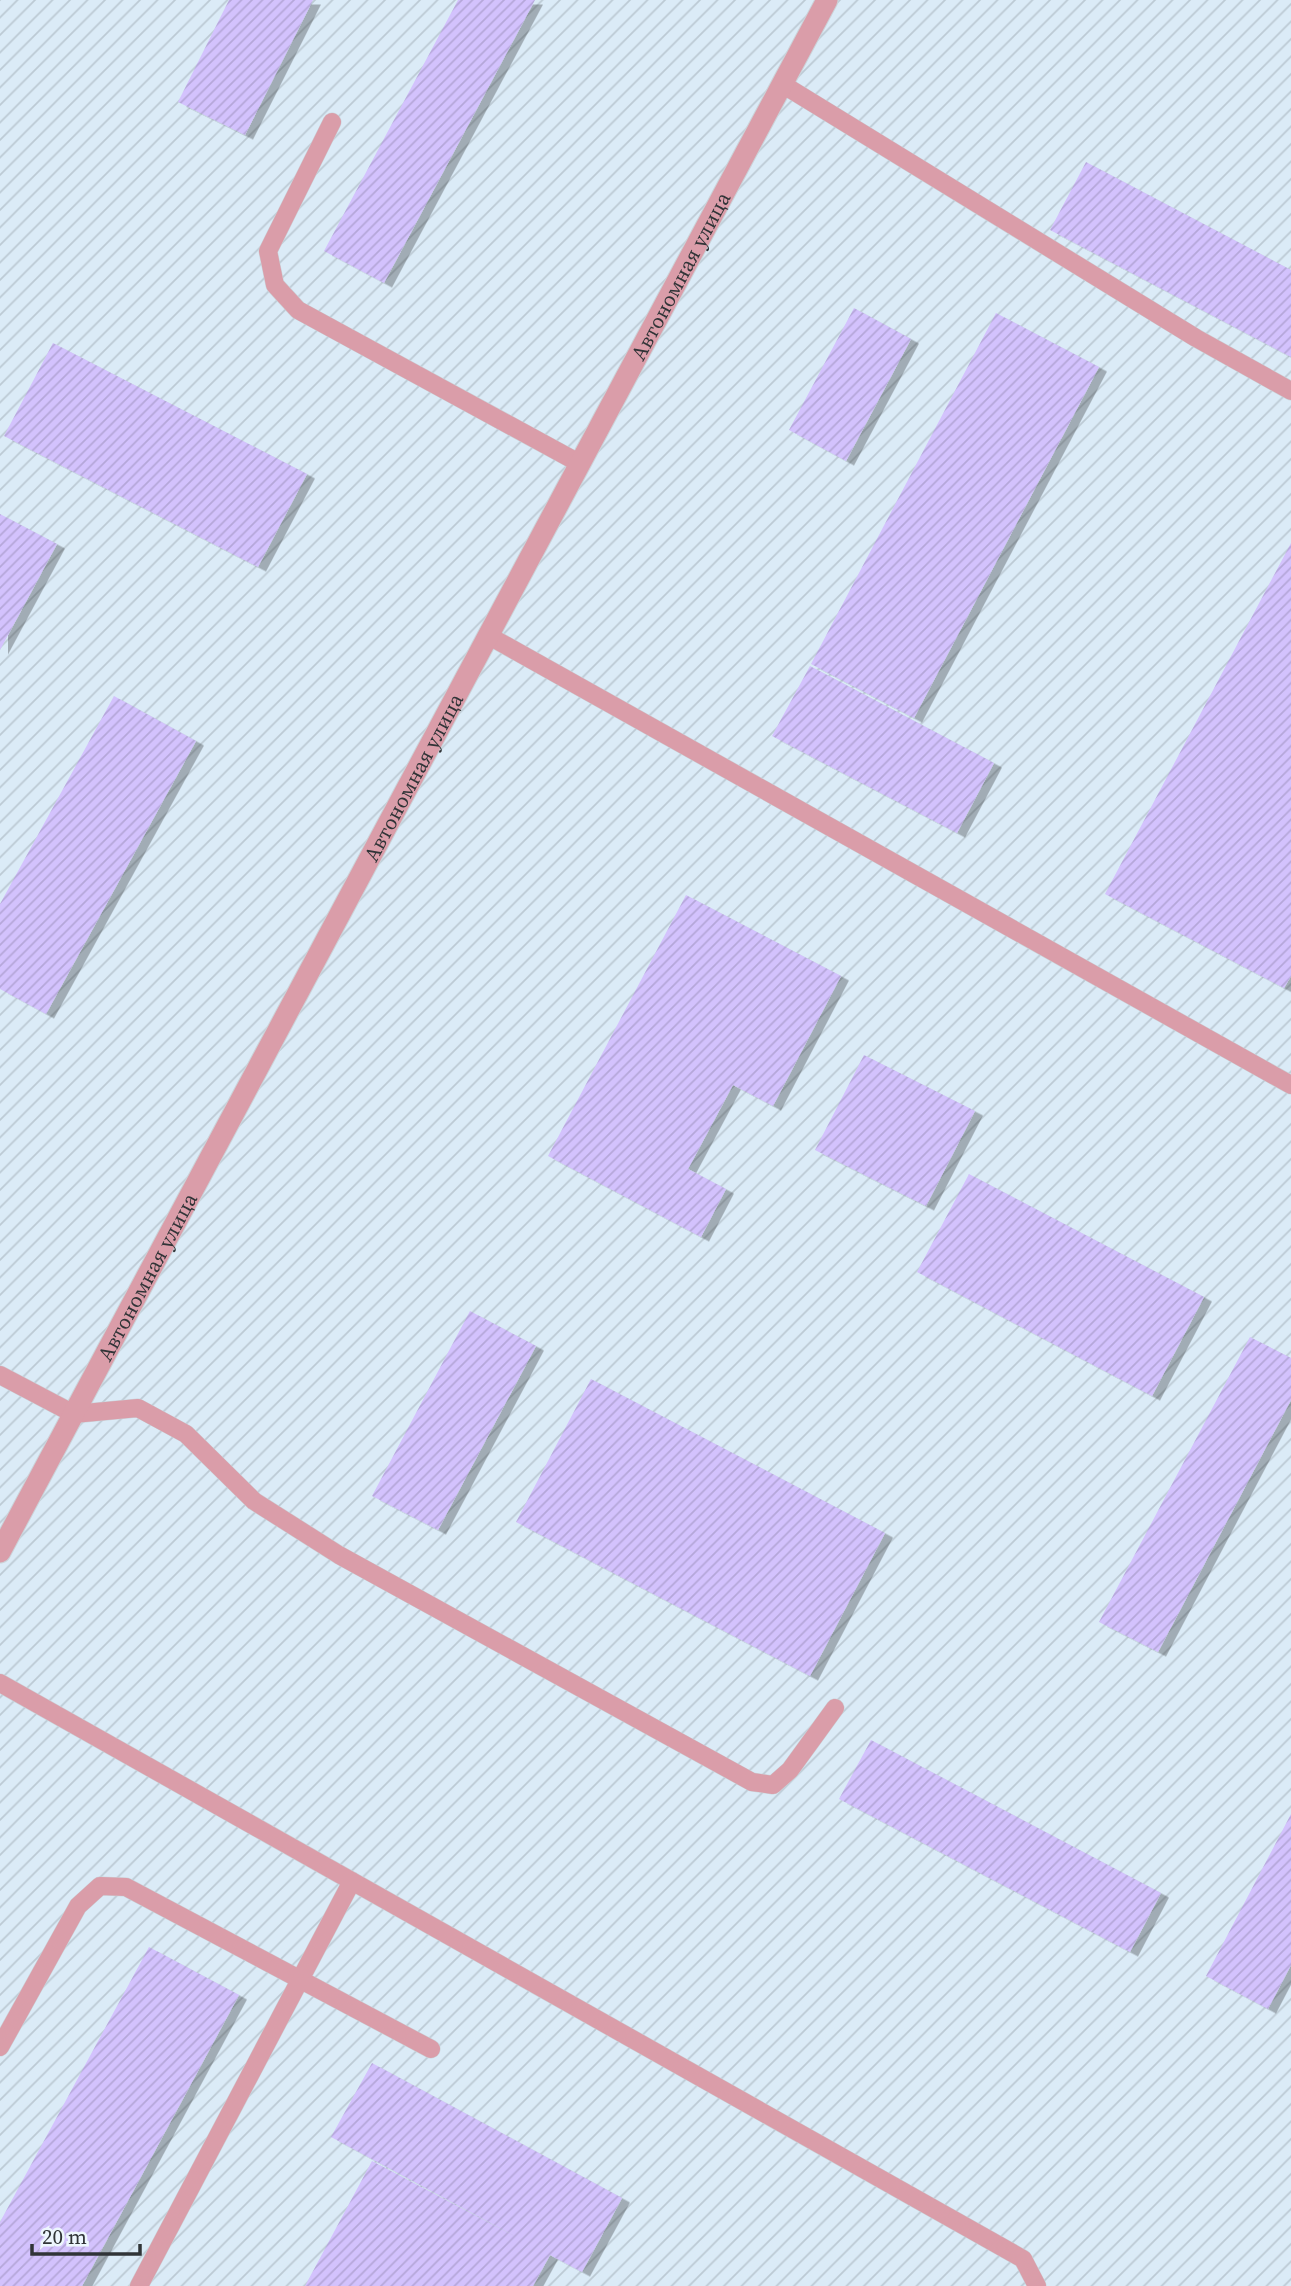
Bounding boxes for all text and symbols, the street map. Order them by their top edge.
street label: Автономная улица [623,186,737,365]
street label: Автономная улица [356,688,470,866]
street label: Автономная улица [90,1187,204,1366]
scale bar [32,2212,140,2256]
text: 20 m [42,2222,87,2251]

